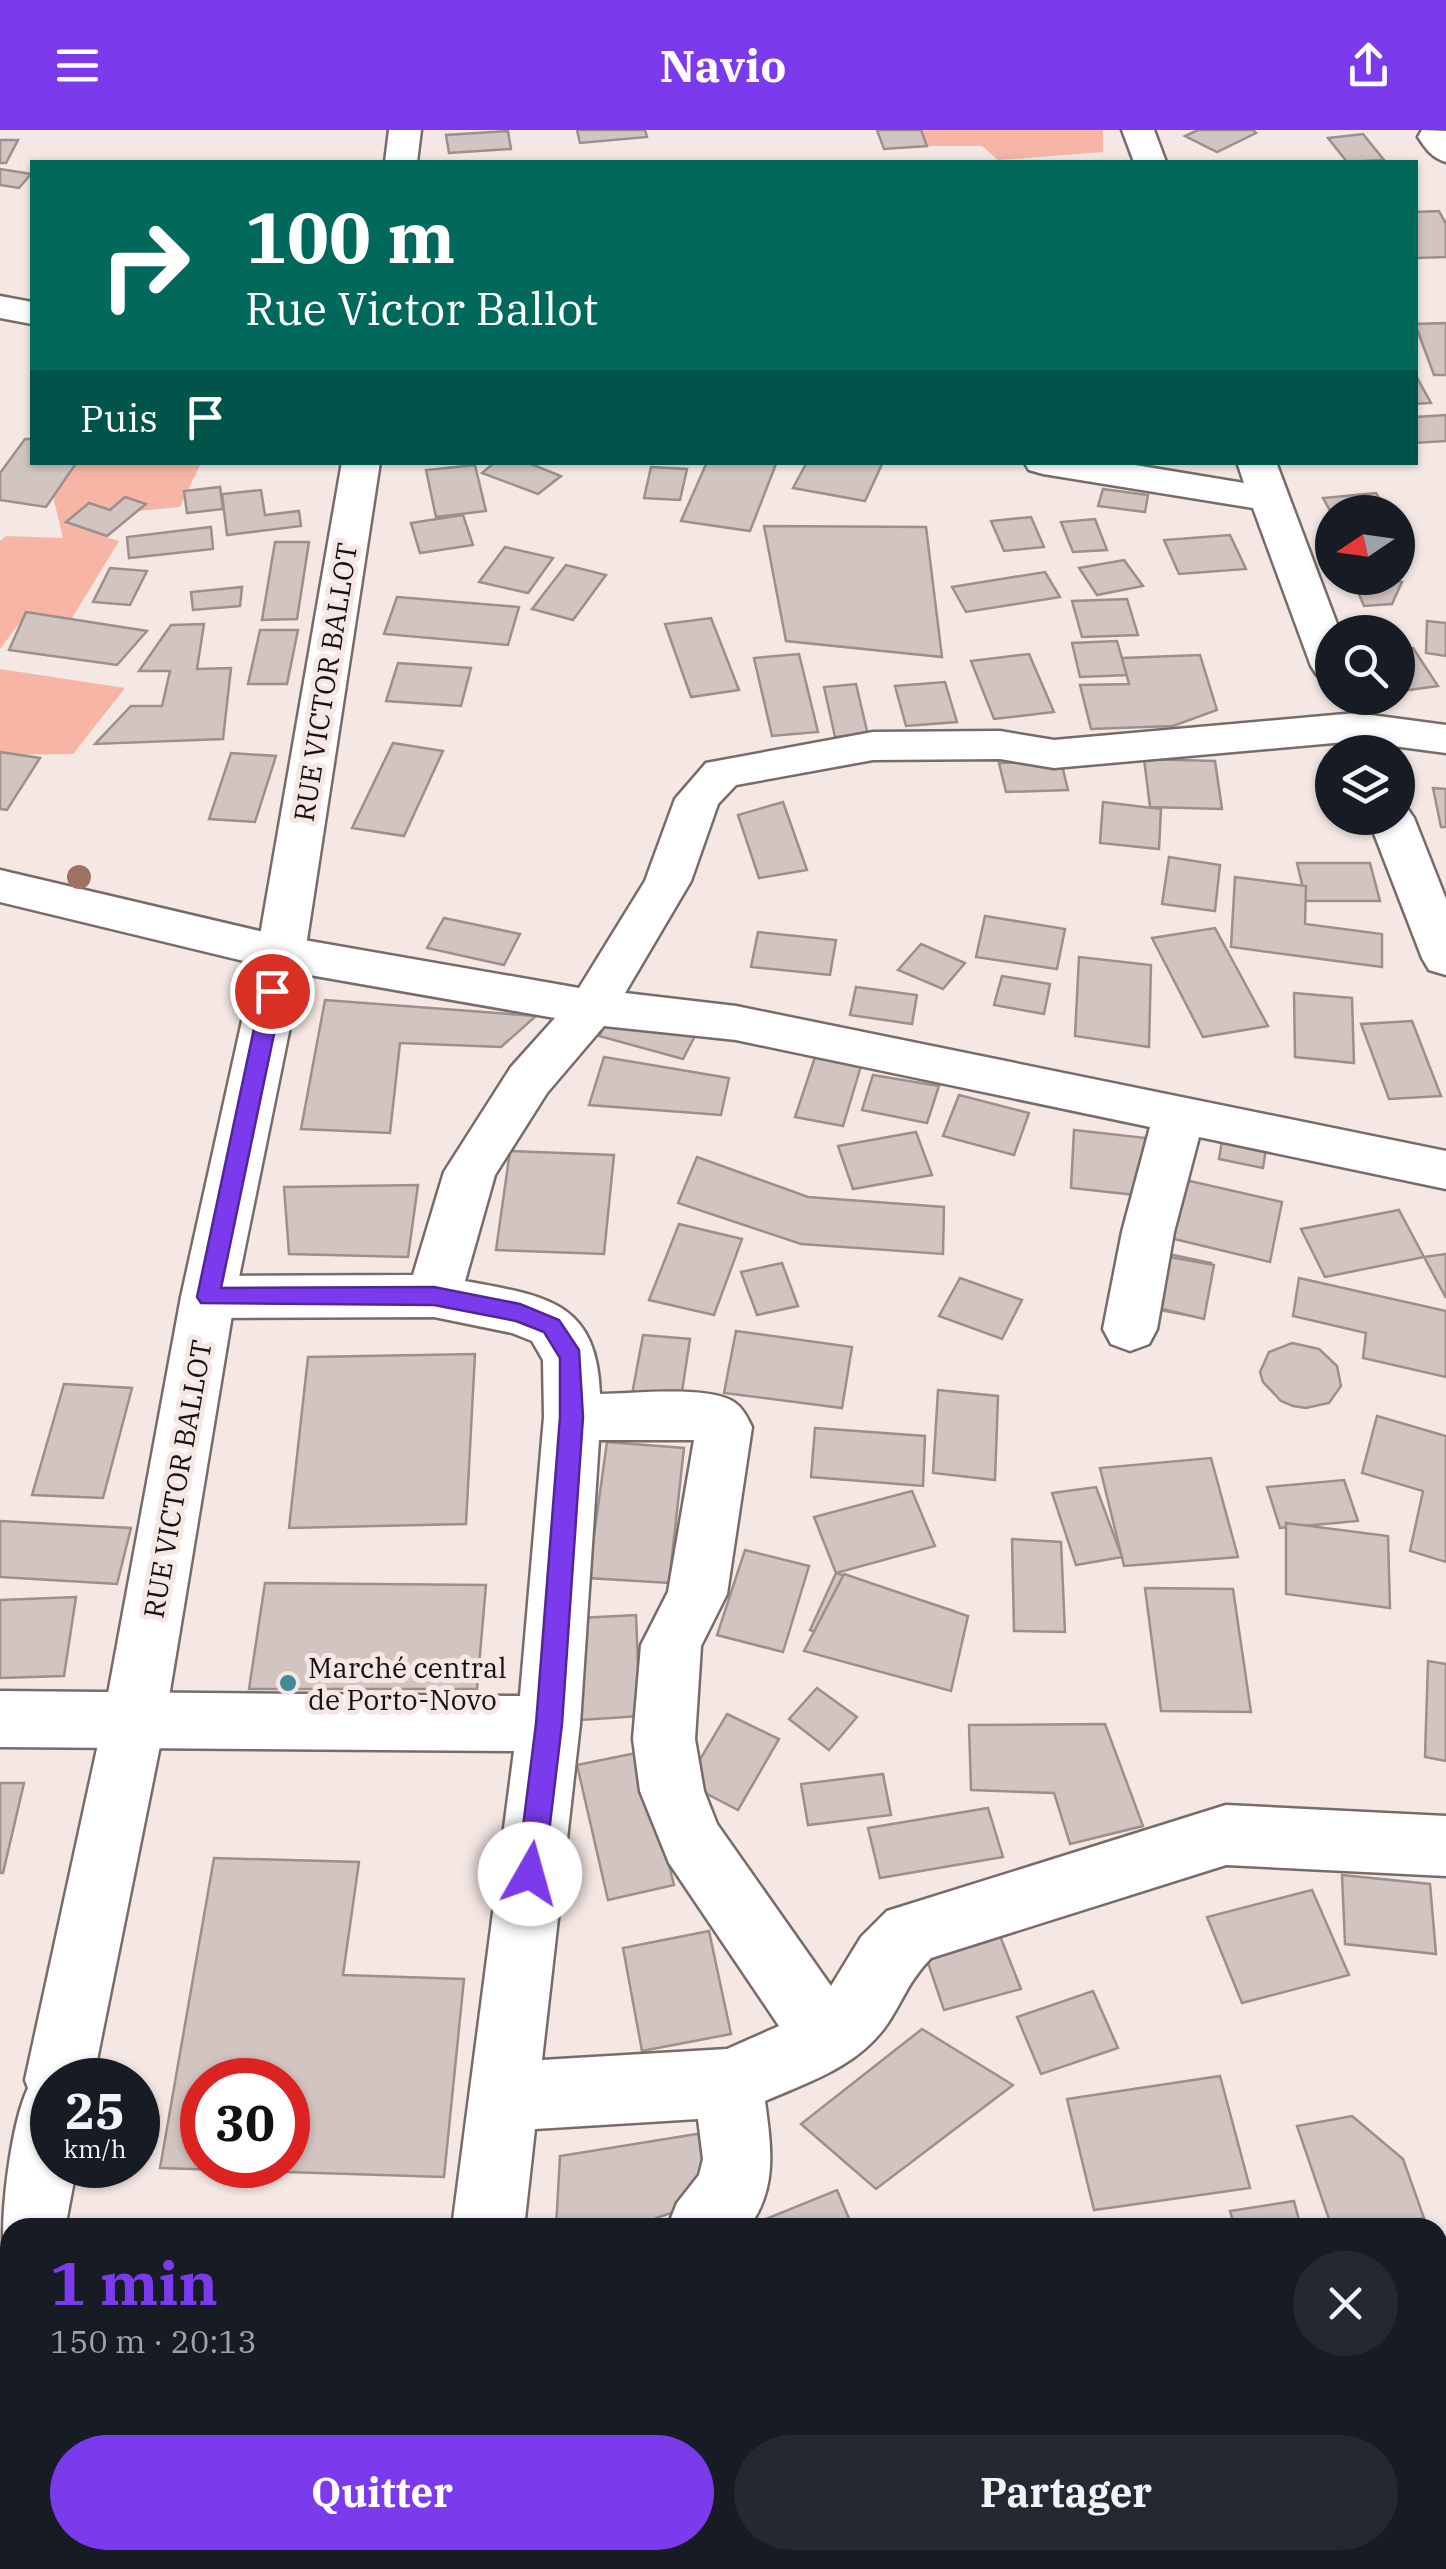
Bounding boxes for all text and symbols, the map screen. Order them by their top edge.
text: Navio [660,36,786,94]
icon: menu [50,38,105,93]
icon: share [1341,38,1396,93]
text: 100 m [245,191,455,282]
icon: right [80,200,210,330]
text: Rue Victor Ballot [245,279,598,337]
icon: arrive [178,390,233,445]
text: Puis [80,393,158,442]
north arrow [1315,495,1415,595]
map controls [1315,495,1415,835]
street label: RUE VICTOR BALLOT [285,540,365,824]
button: search [1315,615,1415,715]
button: layers [1315,735,1415,835]
pin [230,949,315,1034]
icon: arrive [245,964,300,1019]
street label: RUE VICTOR BALLOT [134,1337,220,1621]
place label: Marché central de Porto-Novo [308,1649,507,1718]
marker: Marché central de Porto-Novo [277,1672,299,1694]
position arrow [478,1822,582,1926]
speed limit sign: 30 [180,2058,310,2188]
text: 25 [65,2078,125,2143]
text: km/h [63,2132,127,2165]
text: 1 min [50,2243,218,2322]
button: close [1293,2251,1398,2356]
text: 150 m · 20:13 [50,2320,257,2362]
button: Quitter [50,2435,714,2550]
button: Partager [734,2435,1398,2550]

